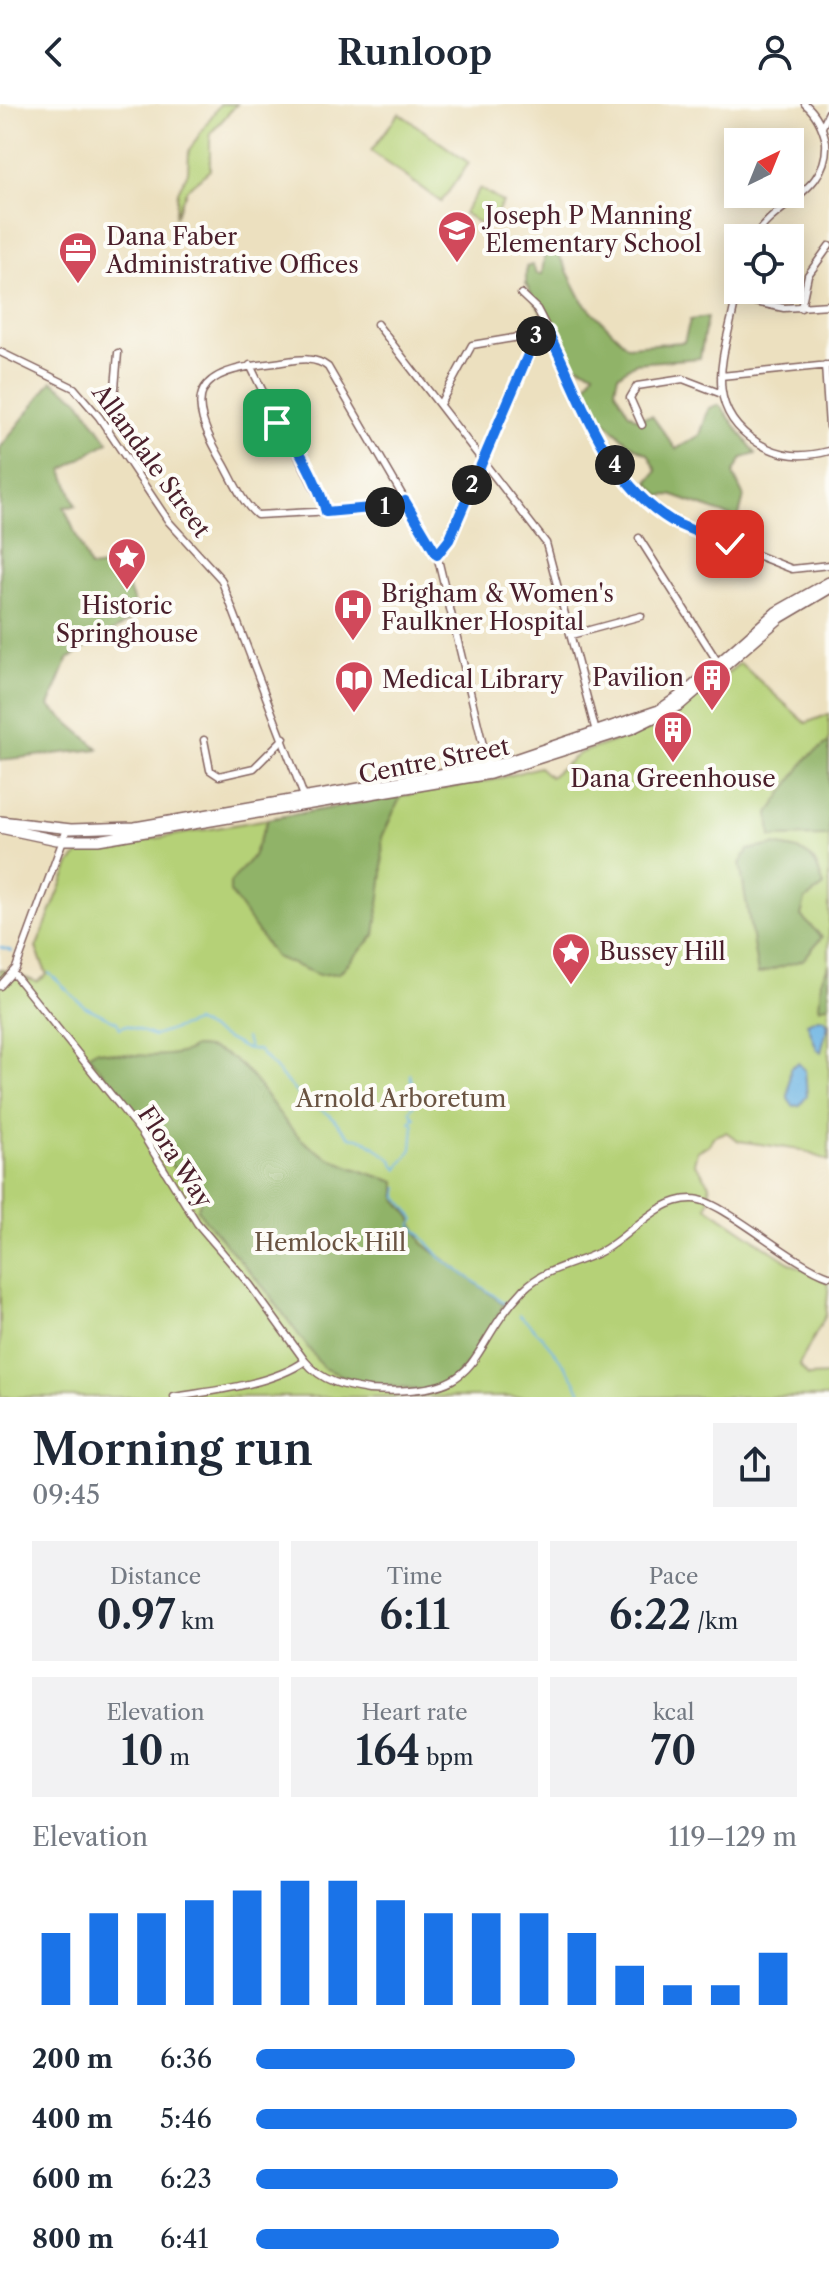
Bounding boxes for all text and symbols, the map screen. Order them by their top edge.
icon: back [32,30,76,74]
text: Runloop [337,30,492,74]
icon: person [753,30,797,74]
north arrow [724,128,804,208]
map controls [724,128,804,304]
place label: Joseph P Manning Elementary School [481,201,702,258]
school or university icon: Joseph P Manning Elementary School [436,209,478,264]
place label: Dana Faber Administrative Offices [105,222,359,279]
button: locate [724,224,804,304]
office icon: Dana Faber Administrative Offices [57,230,99,285]
pin: 3 [516,316,556,356]
text: 3 [530,322,542,349]
street label: Allandale Street [86,378,217,543]
pin [243,389,311,457]
icon: arrive [255,401,299,445]
pin: 4 [595,445,635,485]
text: 4 [608,451,622,478]
pin: 2 [452,465,492,505]
text: 2 [466,471,479,498]
pin: 1 [365,487,405,527]
text: 1 [380,493,390,520]
pin [696,510,764,578]
icon: check [708,522,752,566]
place icon: Historic Springhouse [106,536,148,591]
place label: Brigham & Women's Faulkner Hospital [381,579,614,636]
hospital icon: Brigham & Women's Faulkner Hospital [332,587,374,642]
place label: Historic Springhouse [56,591,198,648]
building icon: Pavilion [691,657,733,712]
library icon: Medical Library [333,659,375,714]
place label: Pavilion [592,663,684,692]
place label: Medical Library [382,665,564,694]
building icon: Dana Greenhouse [652,709,694,764]
street label: Centre Street [356,732,512,789]
place label: Dana Greenhouse [570,764,776,793]
place icon: Bussey Hill [550,931,592,986]
place label: Bussey Hill [599,937,726,966]
park label: Arnold Arboretum [295,1084,506,1113]
street label: Flora Way [132,1101,219,1213]
park label: Hemlock Hill [254,1228,406,1257]
text: Morning run [32,1422,313,1476]
button: share [713,1423,797,1507]
text: 09:45 [32,1479,100,1511]
text: Distance [110,1563,201,1590]
text: Time [387,1563,442,1590]
text: Pace [649,1563,698,1590]
text: 0.97 [96,1590,175,1639]
text: 6:11 [379,1590,450,1639]
text: 6:22 [609,1590,691,1639]
text: km [175,1608,215,1635]
text: /km [691,1608,738,1635]
text: Elevation [106,1699,205,1726]
text: Heart rate [361,1699,468,1726]
text: kcal [653,1699,694,1726]
text: 10 [121,1726,164,1775]
text: 164 [355,1726,420,1775]
text: 70 [651,1726,696,1775]
text: m [164,1744,190,1771]
text: bpm [420,1744,474,1771]
text: Elevation [32,1821,148,1853]
text: 119–129 m [669,1821,797,1853]
text: 200 m [32,2043,113,2075]
text: 6:36 [160,2043,212,2075]
text: 400 m [32,2103,113,2135]
text: 5:46 [160,2103,212,2135]
text: 600 m [32,2163,113,2195]
text: 6:23 [160,2163,212,2195]
text: 800 m [32,2223,114,2255]
text: 6:41 [160,2223,208,2255]

